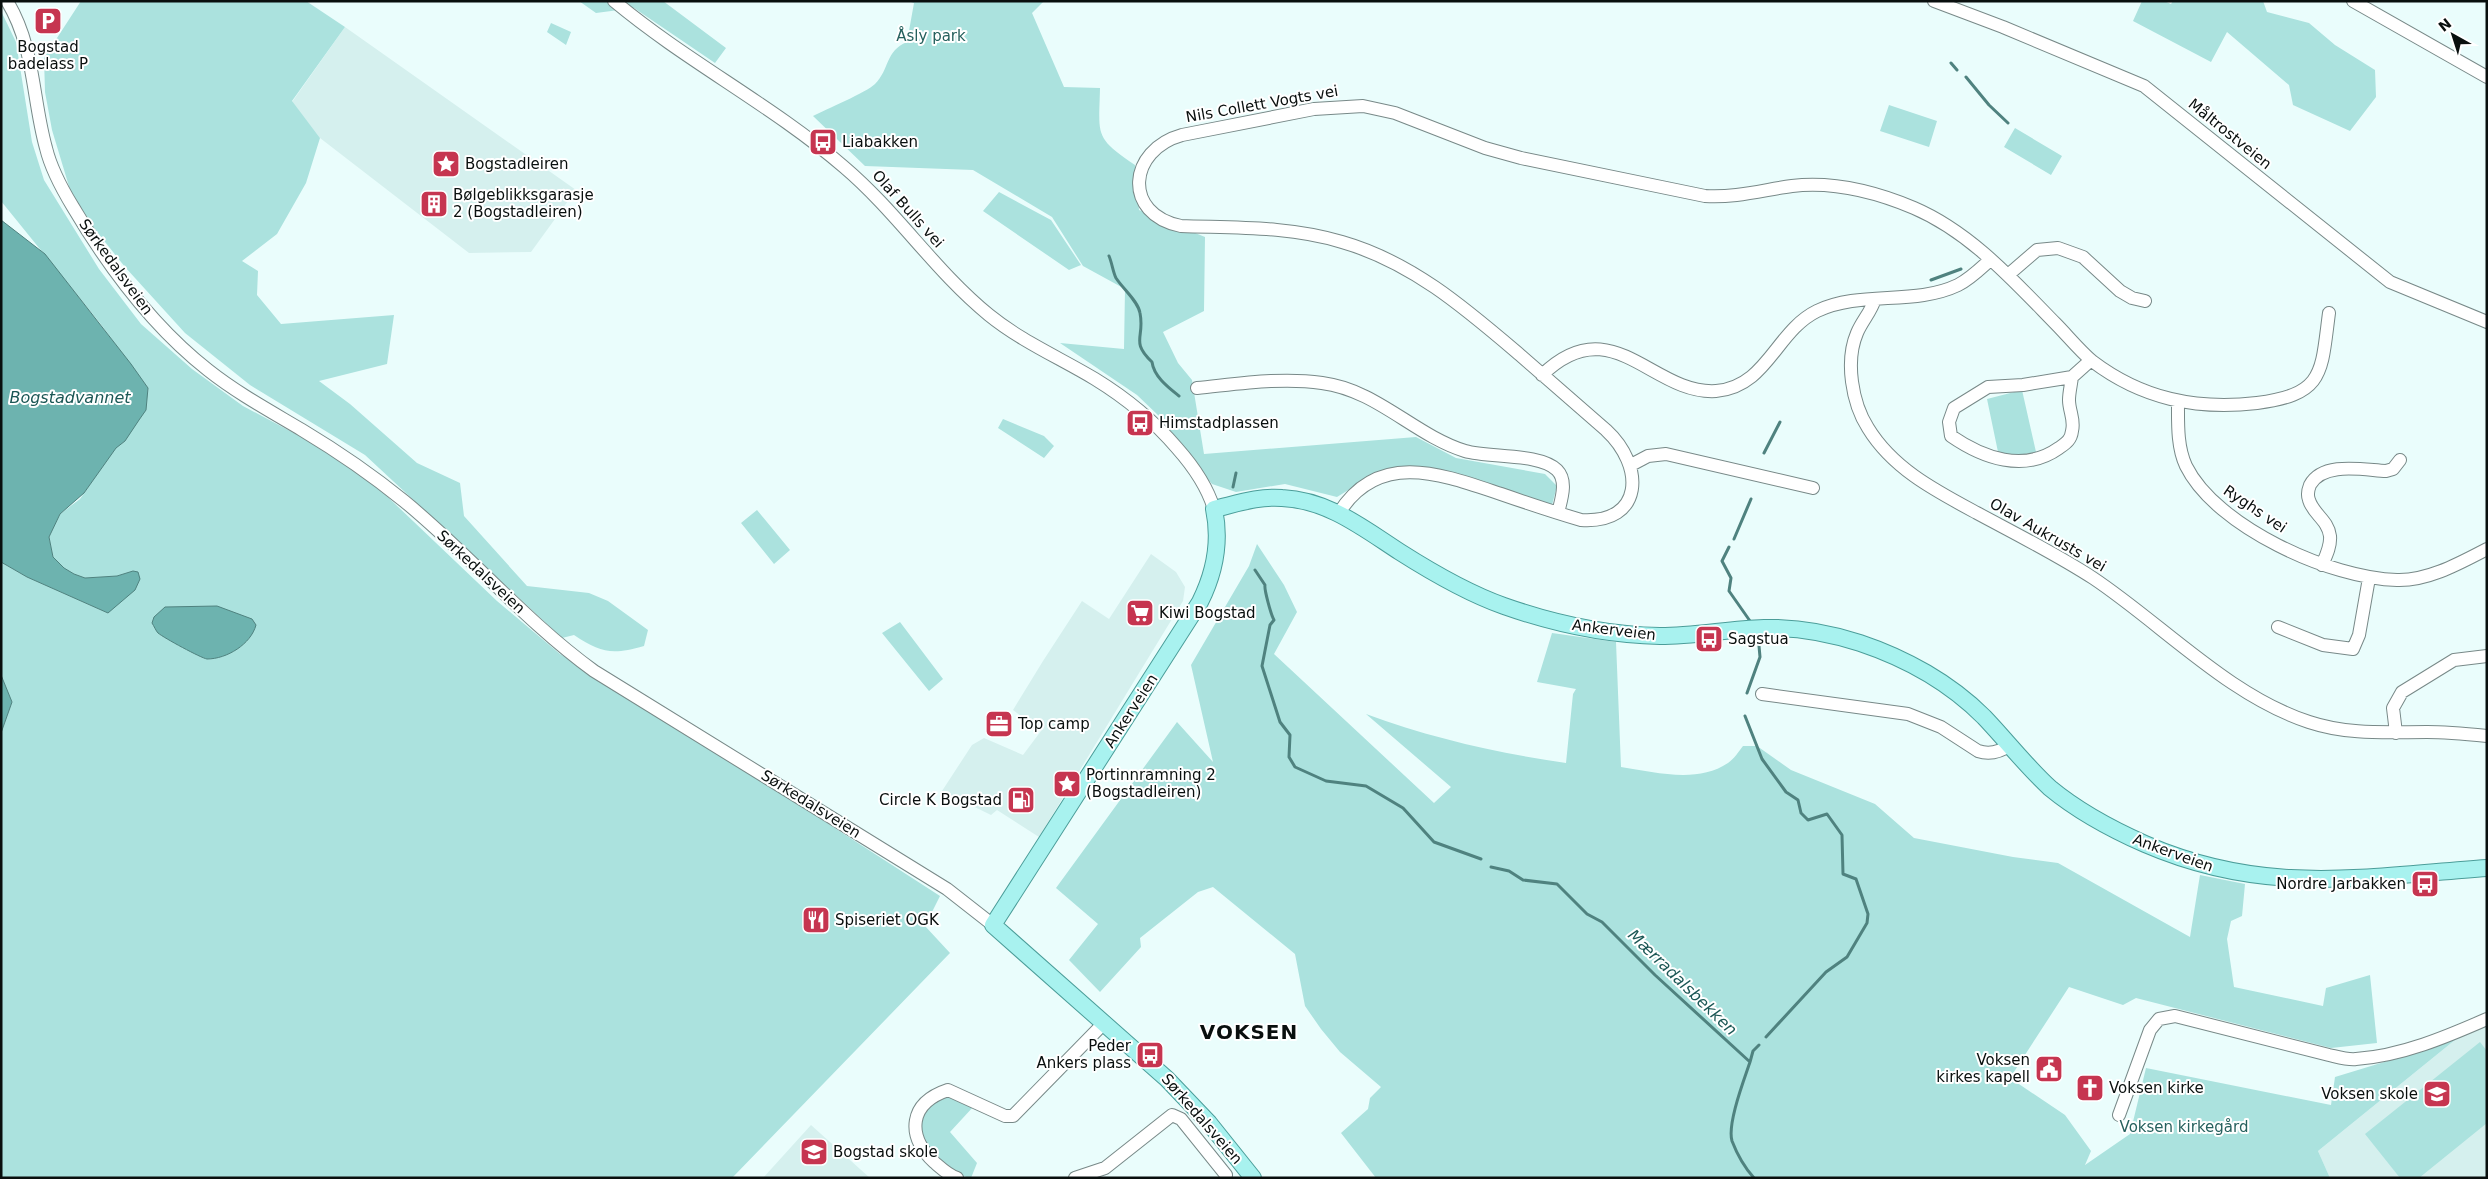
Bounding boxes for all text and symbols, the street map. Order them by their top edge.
parking icon: Bogstad badelass P [33,6,63,36]
north arrow [2428,10,2478,60]
text: N [2435,15,2454,35]
park label: Åsly park [896,26,966,45]
place label: Bogstad badelass P [8,38,88,73]
street label: Nils Collett Vogts vei [1184,82,1340,126]
street label: Måltrostveien [2185,95,2275,173]
bus stop icon: Liabakken [808,127,838,157]
place label: Liabakken [842,133,918,151]
place icon: Bogstadleiren [431,149,461,179]
place label: Bogstadleiren [465,155,569,173]
street label: Olaf Bulls vei [868,166,948,252]
place label: Bølgeblikksgarasje 2 (Bogstadleiren) [453,186,594,221]
building icon: Bølgeblikksgarasje 2 (Bogstadleiren) [419,189,449,219]
street label: Sørkedalsveien [75,216,157,318]
water label: Bogstadvannet [9,388,131,407]
bus stop icon: Himstadplassen [1125,408,1155,438]
place label: Himstadplassen [1159,414,1279,432]
street label: Ryghs vei [2220,481,2290,537]
street label: Olav Aukrusts vei [1987,494,2109,576]
street label: Sørkedalsveien [433,527,529,617]
supermarket icon: Kiwi Bogstad [1125,598,1155,628]
place label: Kiwi Bogstad [1159,604,1256,622]
street label: Ankerveien [1571,616,1657,644]
bus stop icon: Sagstua [1694,624,1724,654]
place label: Sagstua [1728,630,1789,648]
street label: Ankerveien [1100,671,1162,751]
office icon: Top camp [984,709,1014,739]
place label: Top camp [1017,715,1090,733]
street label: Sørkedalsveien [758,766,864,842]
place label: Portinnramning 2 (Bogstadleiren) [1086,766,1216,801]
place icon: Portinnramning 2 (Bogstadleiren) [1052,769,1082,799]
fuel station icon: Circle K Bogstad [1006,785,1036,815]
place label: Circle K Bogstad [879,791,1002,809]
street label: Ankerveien [2130,830,2216,876]
bus stop icon: Nordre Jarbakken [2410,869,2440,899]
place label: Nordre Jarbakken [2276,875,2406,893]
restaurant icon: Spiseriet OGK [801,905,831,935]
place label: Spiseriet OGK [835,911,940,929]
water label: Mærradalsbekken [1624,926,1741,1039]
district label: VOKSEN [1200,1020,1298,1044]
place label: Peder Ankers plass [1037,1037,1132,1072]
bus stop icon: Peder Ankers plass [1135,1040,1165,1070]
place label: Voksen kirkes kapell [1936,1051,2030,1086]
public building icon: Voksen kirkes kapell [2034,1054,2064,1084]
street label: Sørkedalsveien [1158,1070,1246,1168]
church icon: Voksen kirke [2075,1073,2105,1103]
place label: Voksen kirke [2109,1079,2204,1097]
school or university icon: Voksen skole [2422,1079,2452,1109]
place label: Voksen skole [2321,1085,2418,1103]
park label: Voksen kirkegård [2120,1118,2248,1136]
school or university icon: Bogstad skole [799,1137,829,1167]
place label: Bogstad skole [833,1143,938,1161]

